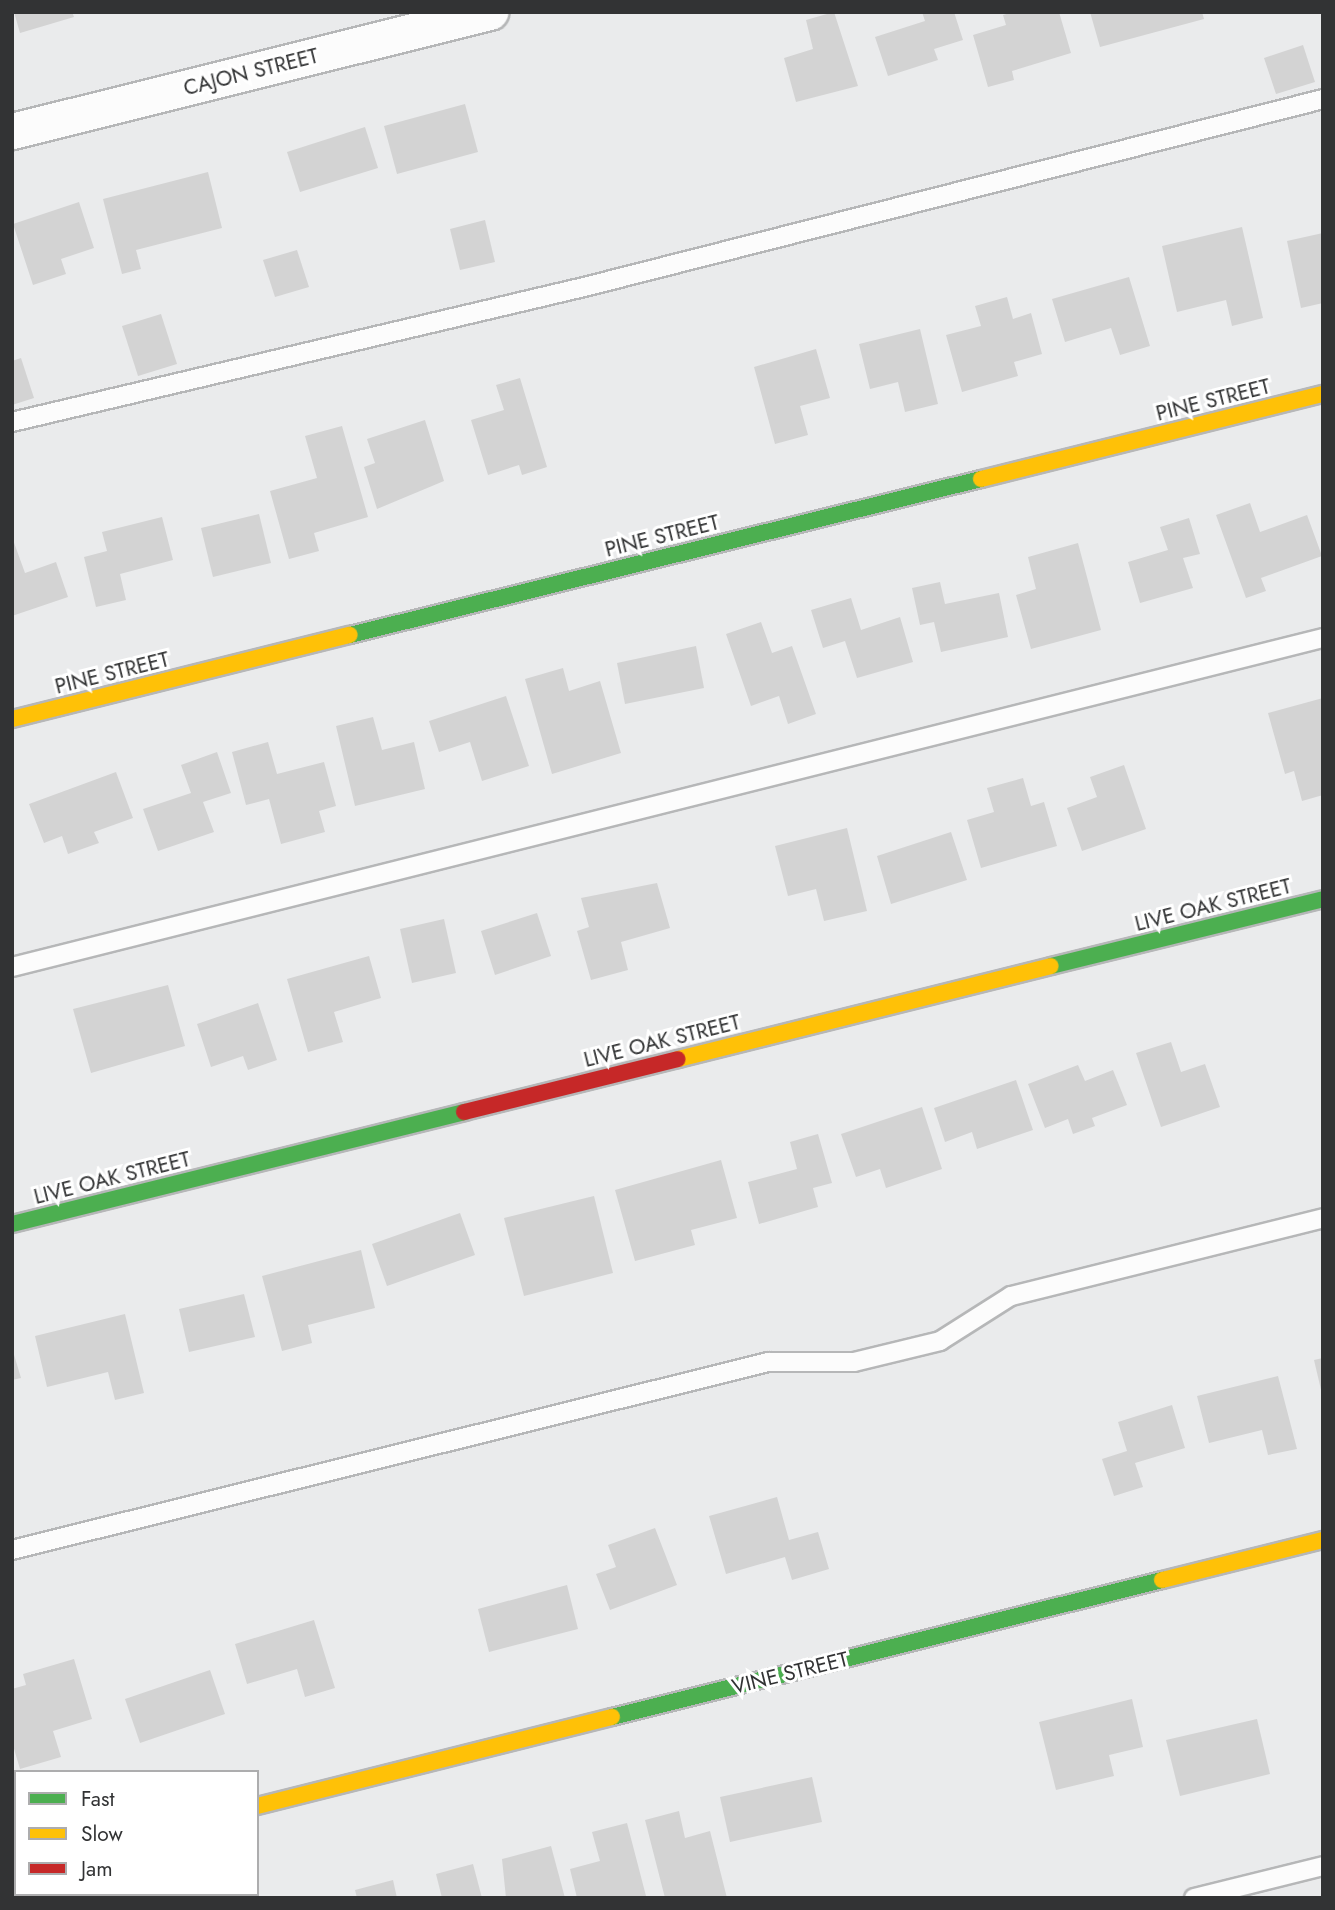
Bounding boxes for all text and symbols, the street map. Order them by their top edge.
street label: CAJON STREET [181,43,321,101]
street label: PINE STREET [1153,374,1273,426]
street label: PINE STREET [602,510,722,562]
street label: PINE STREET [52,647,172,699]
street label: LIVE OAK STREET [1132,873,1294,937]
street label: LIVE OAK STREET [581,1009,743,1073]
street label: LIVE OAK STREET [31,1146,193,1210]
street label: VINE STREET [729,1646,851,1700]
legend [14,1770,259,1896]
text: Fast [81,1784,114,1814]
text: Slow [81,1819,123,1849]
text: Jam [81,1854,113,1884]

